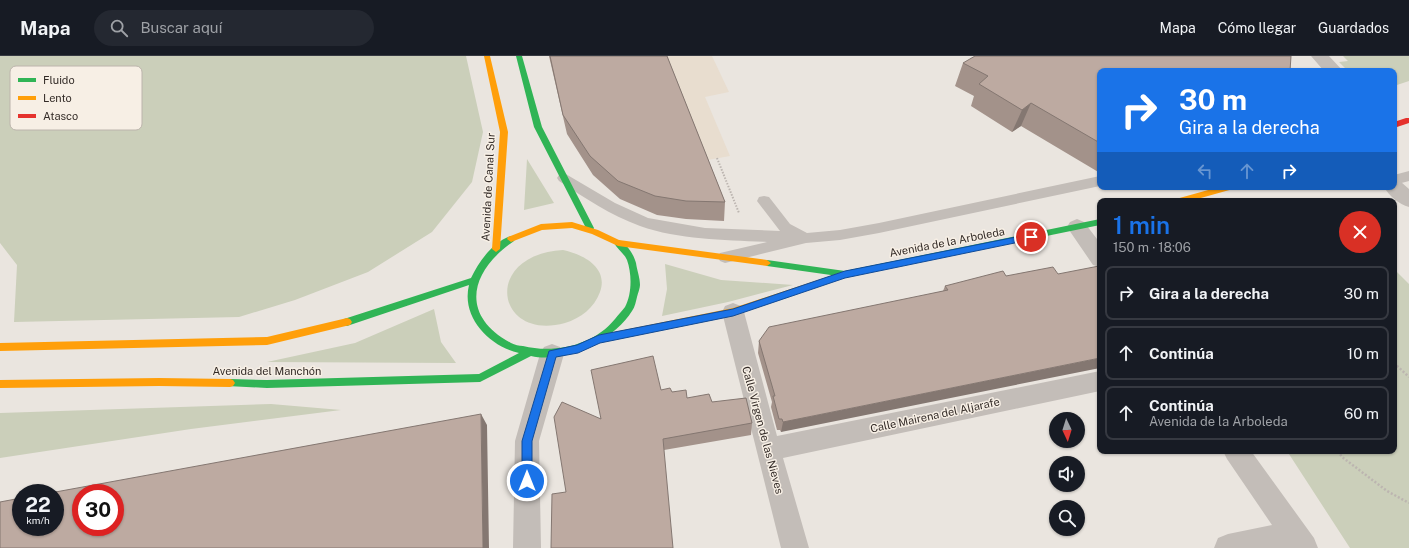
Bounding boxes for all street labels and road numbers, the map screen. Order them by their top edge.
street label: Avenida de Canal Sur [479,132,497,242]
street label: Avenida de la Arboleda [888,225,1006,259]
street label: Avenida del Manchón [213,365,321,377]
street label: Calle Virgen de las Nieves [740,365,786,496]
street label: Calle Mairena del Aljarafe [869,395,1001,435]

